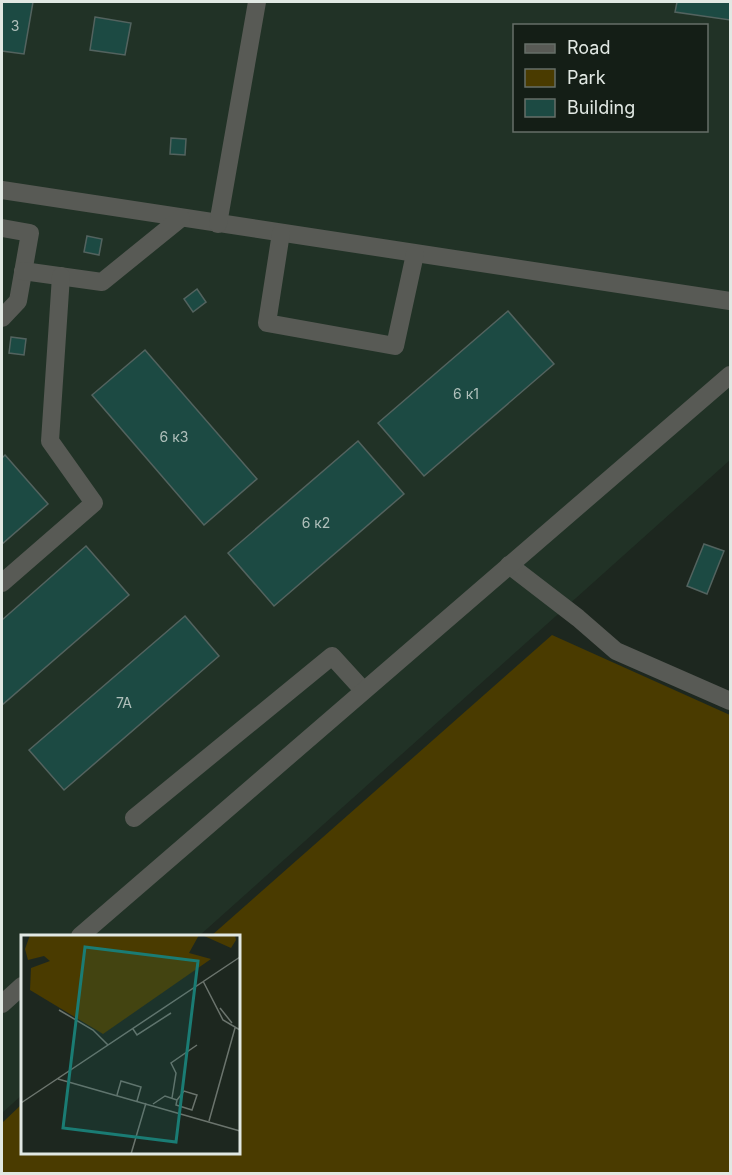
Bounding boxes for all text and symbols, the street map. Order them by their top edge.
house number: 3 [11,17,19,34]
legend [513,24,708,132]
text: Road [567,37,610,58]
text: Park [567,67,606,88]
text: Building [567,97,635,118]
house number: 6 к1 [453,385,479,402]
house number: 6 к3 [160,428,188,445]
house number: 6 к2 [302,514,330,531]
house number: 7А [116,694,132,711]
inset map [21,935,240,1154]

